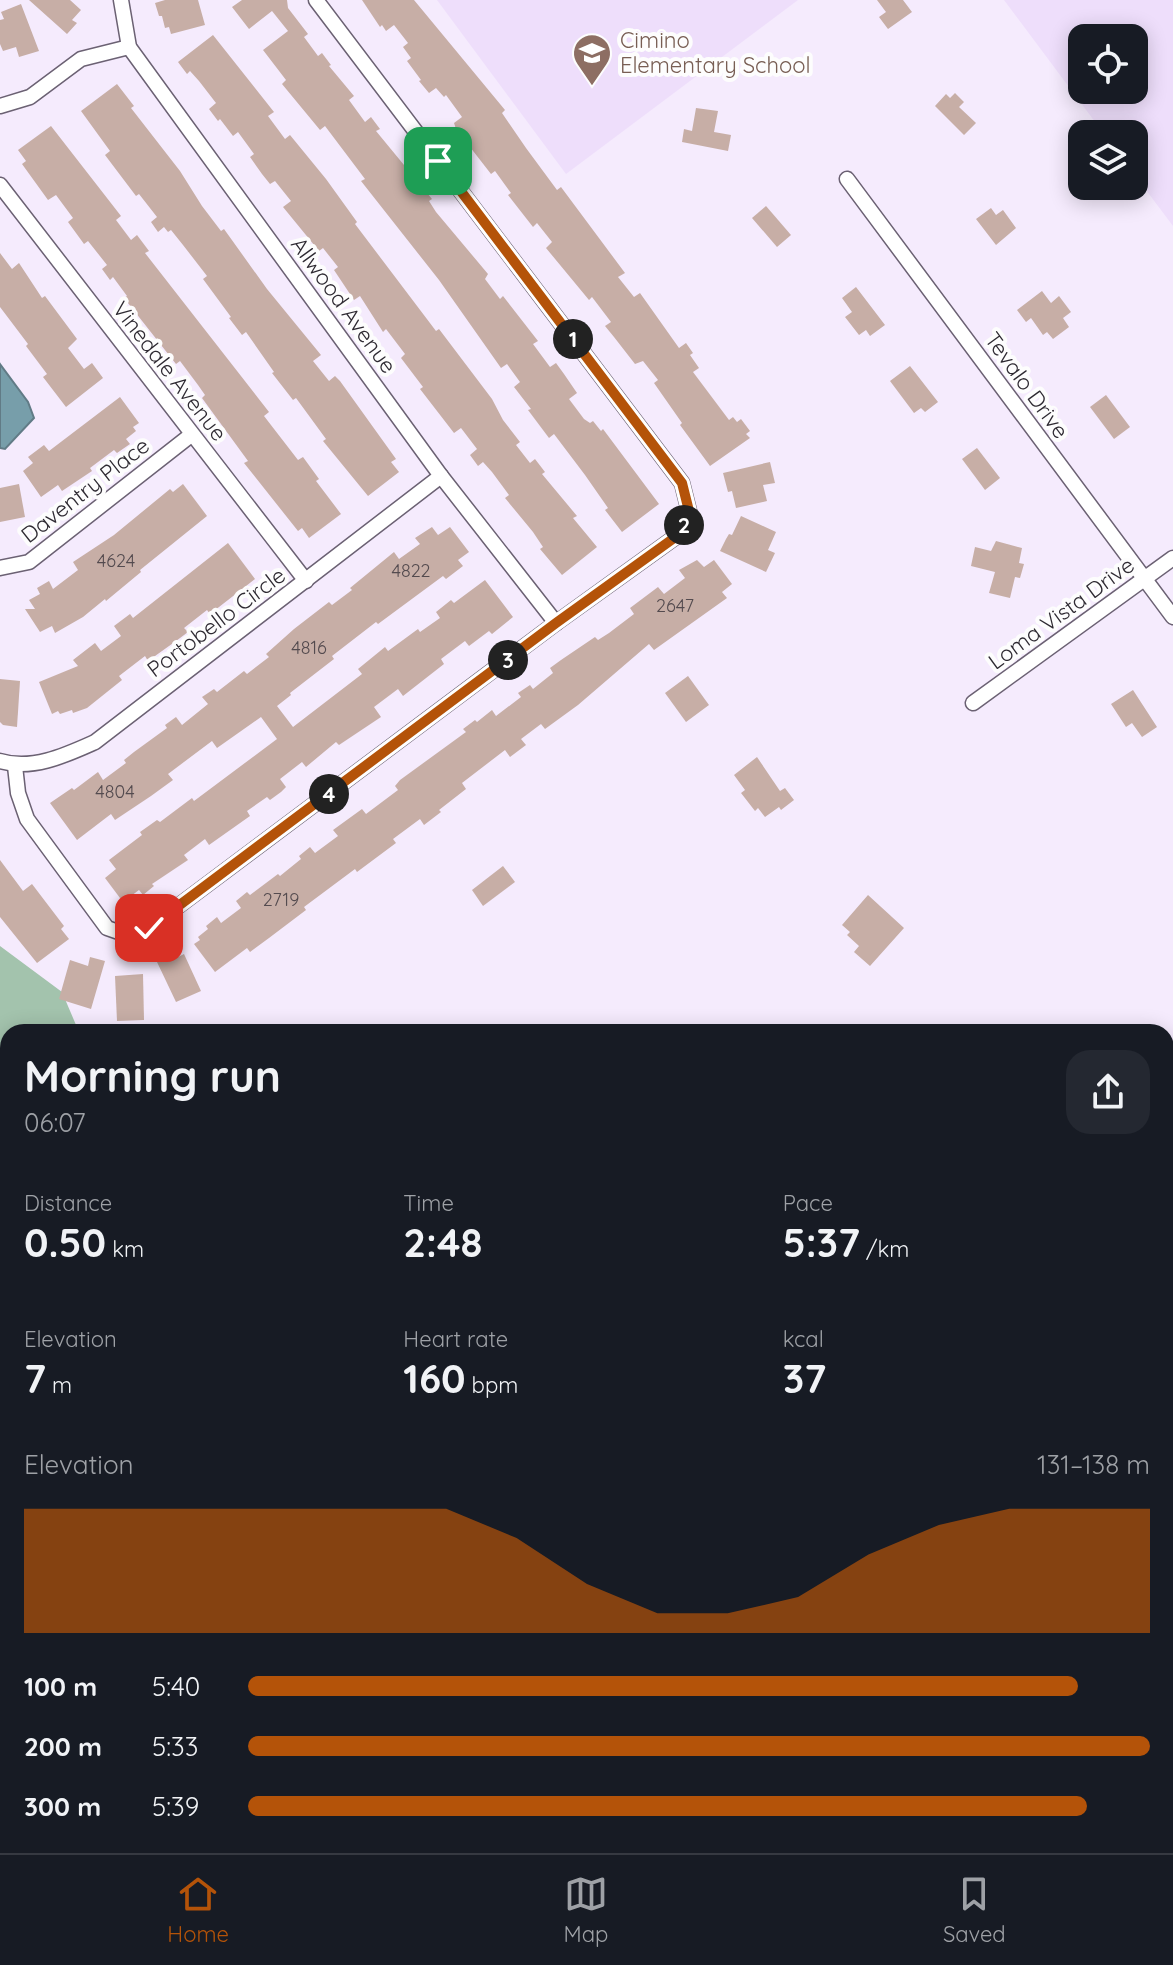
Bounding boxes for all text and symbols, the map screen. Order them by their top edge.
map controls [1068,24,1148,200]
button: locate [1068,24,1148,104]
place label: Cimino Elementary School [620,26,811,79]
school or university icon: Cimino Elementary School [571,32,613,87]
button: layers [1068,120,1148,200]
pin [404,127,472,195]
icon: arrive [416,139,460,183]
street label: Allwood Avenue [285,231,403,379]
street label: Vinedale Avenue [107,296,233,446]
pin: 1 [553,319,593,359]
text: 1 [569,325,577,353]
street label: Tevalo Drive [979,326,1075,444]
street label: Daventry Place [15,431,155,549]
pin: 2 [664,505,704,545]
text: 2 [678,511,690,539]
house number: 4624 [97,549,135,572]
street label: Loma Vista Drive [982,551,1140,675]
house number: 4822 [391,559,431,582]
street label: Portobello Circle [141,561,291,683]
house number: 2647 [656,594,694,617]
house number: 4816 [291,636,327,659]
pin: 3 [488,640,528,680]
text: 3 [502,646,514,674]
pin: 4 [309,774,349,814]
house number: 4804 [95,780,135,803]
text: 4 [323,780,335,808]
house number: 2719 [263,888,299,911]
pin [115,894,183,962]
icon: check [127,906,171,950]
text: Morning run [24,1048,281,1103]
button: share [1066,1050,1150,1134]
text: 06:07 [24,1106,86,1139]
text: Distance [24,1189,112,1217]
text: Time [403,1189,454,1217]
text: Pace [783,1189,833,1217]
text: 0.50 [24,1217,106,1267]
text: 2:48 [403,1217,482,1267]
text: 5:37 [783,1217,860,1267]
text: km [106,1235,144,1263]
text: /km [860,1235,909,1263]
text: Elevation [24,1325,117,1353]
text: Heart rate [403,1325,508,1353]
text: kcal [783,1325,824,1353]
text: 7 [24,1353,46,1403]
text: 160 [403,1353,466,1403]
text: 37 [783,1353,826,1403]
text: m [46,1371,72,1399]
text: bpm [466,1371,518,1399]
text: Elevation [24,1448,134,1481]
text: 131–138 m [1037,1448,1150,1481]
text: 100 m [24,1670,97,1703]
text: 5:40 [152,1670,200,1703]
text: 200 m [24,1730,102,1763]
text: 5:33 [152,1730,198,1763]
text: 300 m [24,1790,101,1823]
text: 5:39 [152,1790,199,1823]
tab: Home [167,1872,229,1948]
tab: Map [564,1872,608,1948]
tab: Saved [943,1872,1006,1948]

